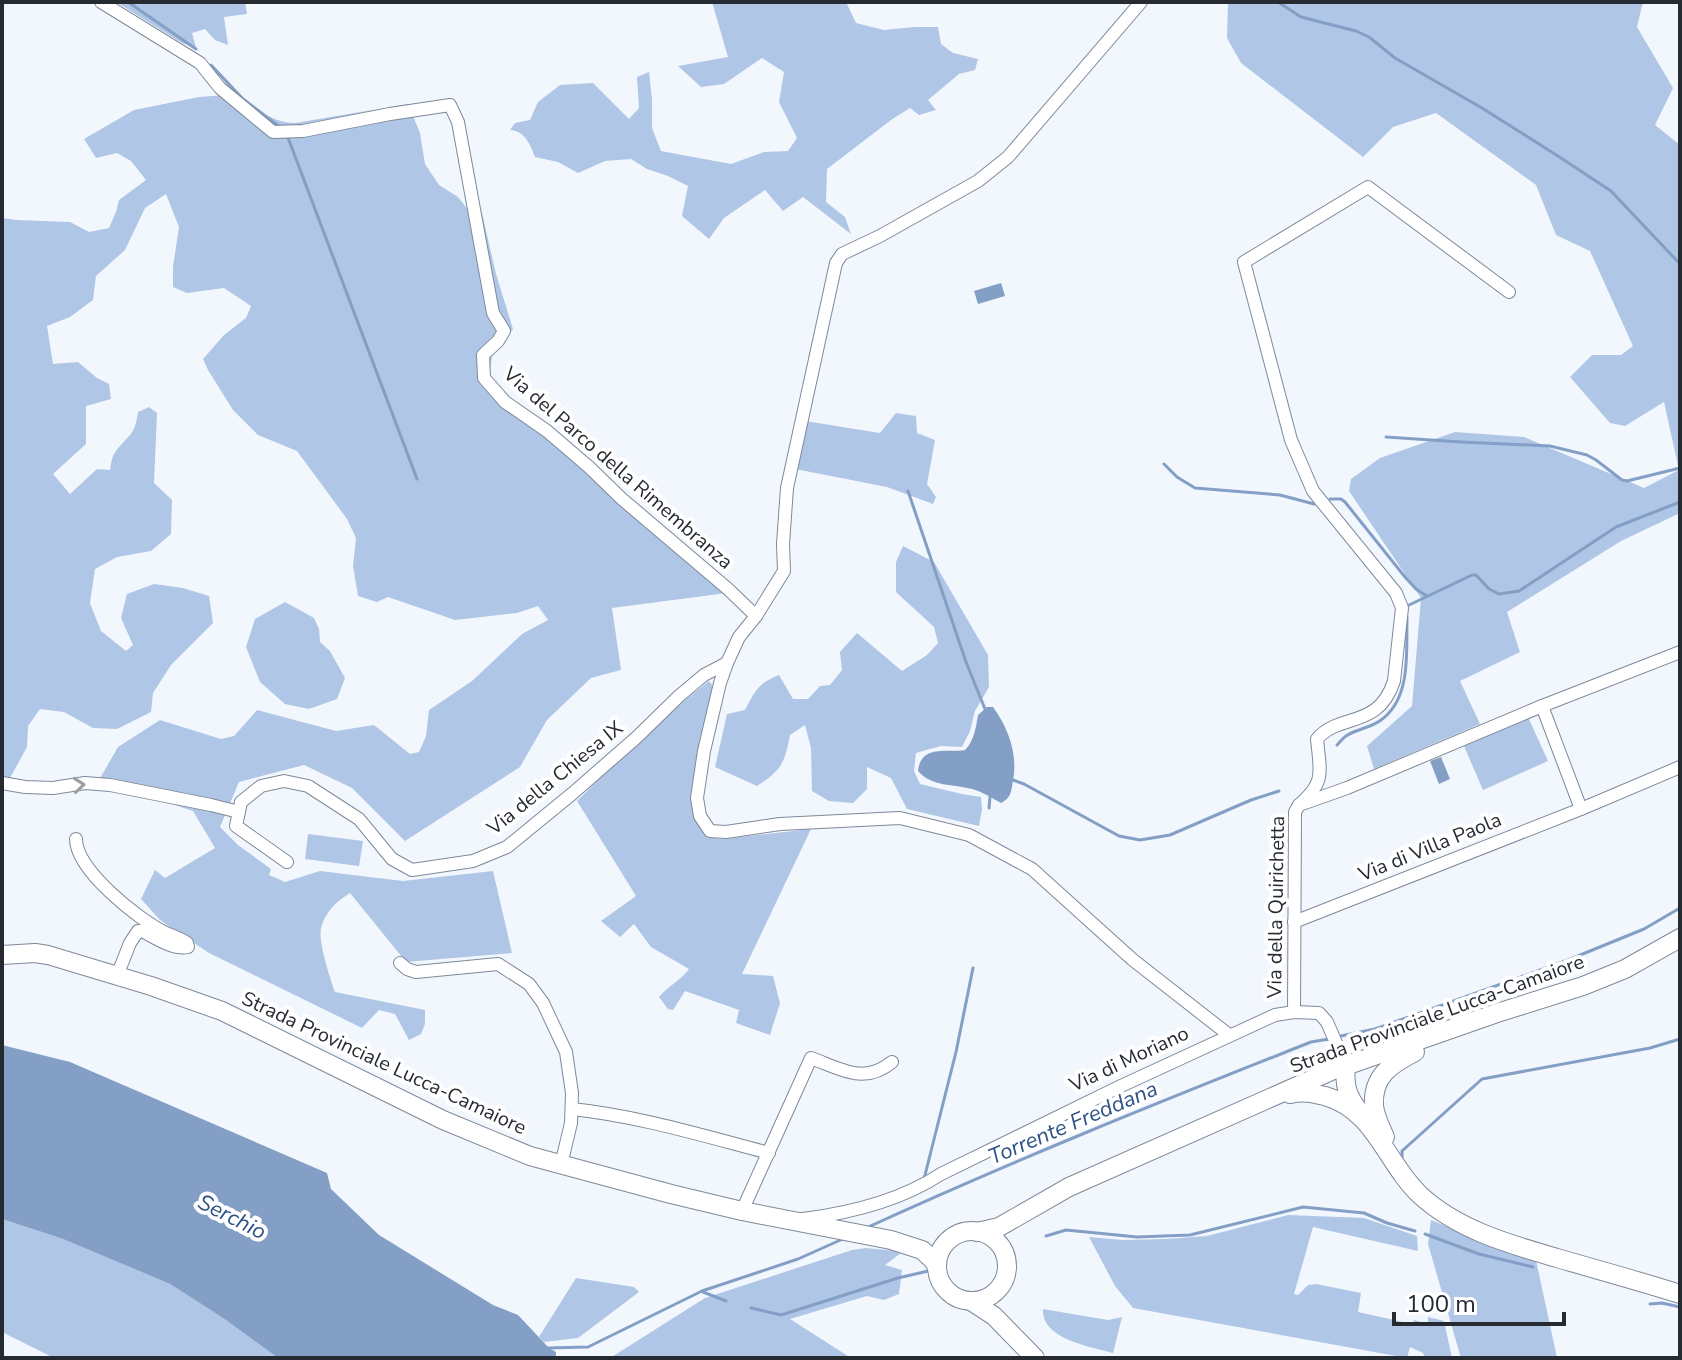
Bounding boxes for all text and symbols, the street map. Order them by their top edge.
street label: Via del Parco della Rimembranza [497,360,739,575]
street label: Via della Chiesa IX [481,715,629,842]
one-way arrow [73,777,86,794]
street label: Via di Villa Paola [1354,806,1506,888]
street label: Via della Quirichetta [1261,815,1291,1000]
street label: Strada Provinciale Lucca-Camaiore [1286,948,1588,1080]
street label: Strada Provinciale Lucca-Camaiore [237,985,531,1141]
street label: Via di Moriano [1064,1020,1193,1099]
water label: Torrente Freddana [984,1074,1162,1172]
water label: Serchio [193,1187,271,1247]
scale bar [1394,1276,1564,1326]
text: 100 m [1406,1288,1476,1320]

